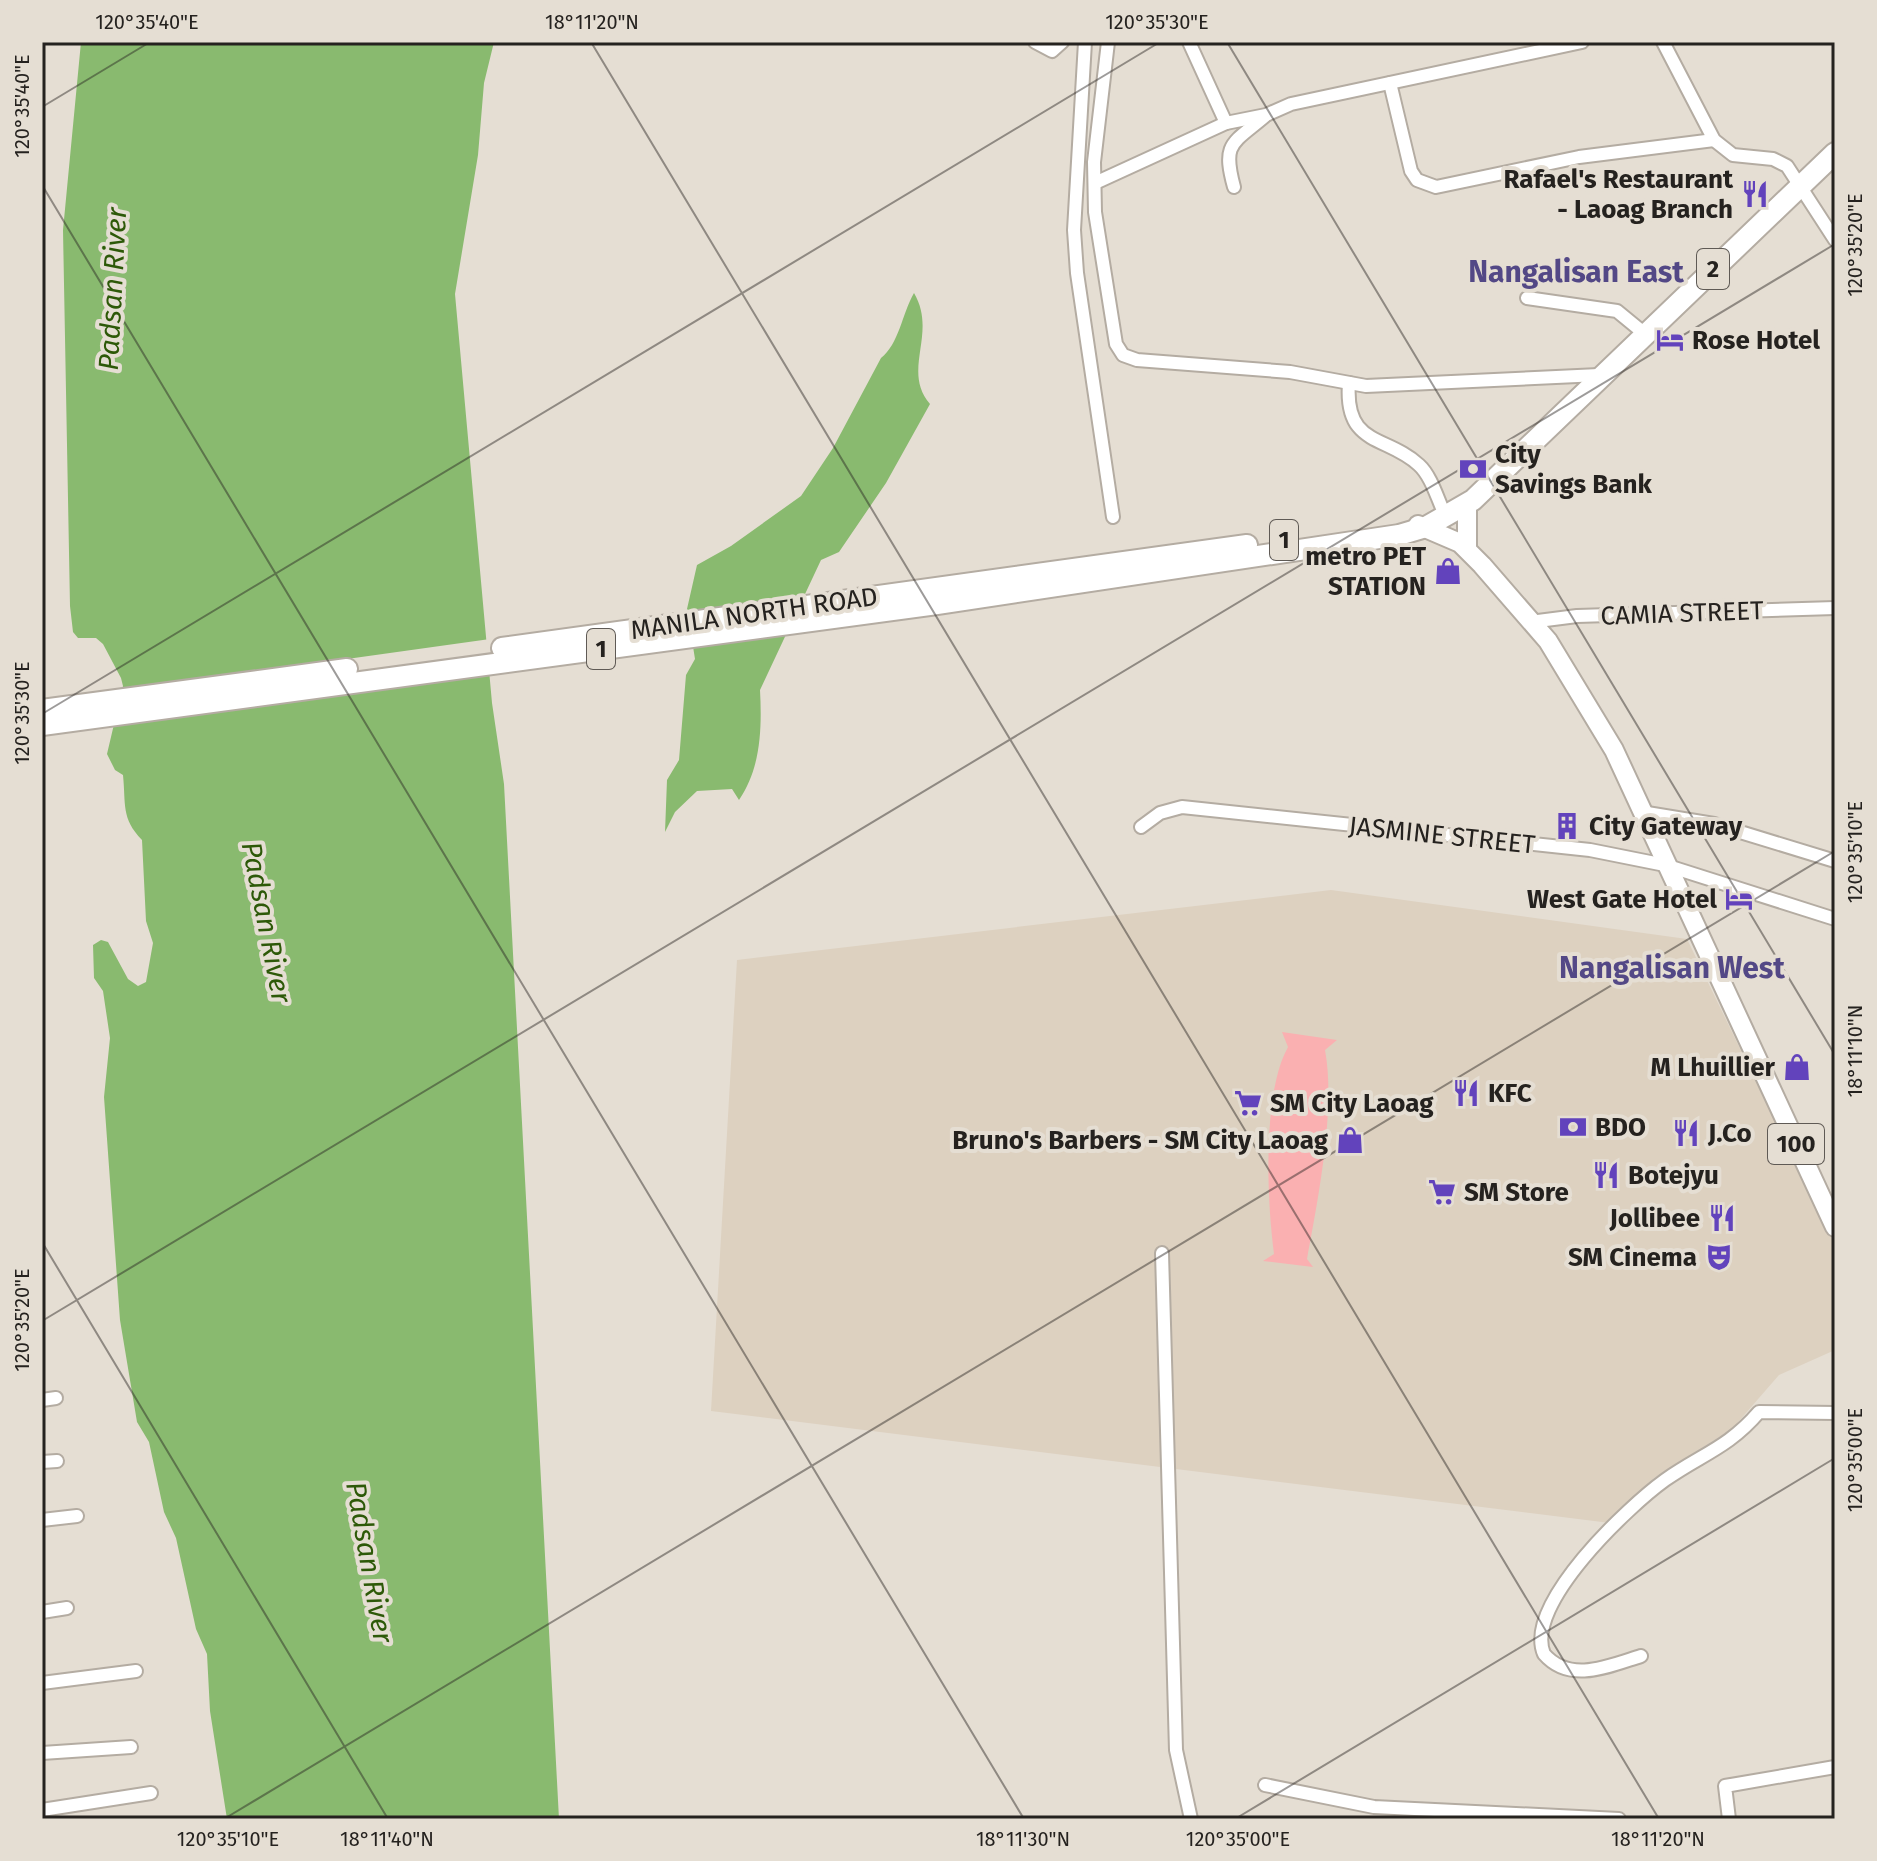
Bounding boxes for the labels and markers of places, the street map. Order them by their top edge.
place label: Rafael's Restaurant - Laoag Branch [1504,164,1734,225]
restaurant icon: Rafael's Restaurant - Laoag Branch [1740,179,1770,209]
hotel icon: Rose Hotel [1655,325,1685,355]
place label: Rose Hotel [1692,325,1820,356]
place label: City Savings Bank [1495,439,1653,500]
bank icon: City Savings Bank [1458,454,1488,484]
place label: metro PET STATION [1305,541,1427,602]
shop icon: metro PET STATION [1433,556,1463,586]
building icon: City Gateway [1552,811,1582,841]
place label: City Gateway [1589,811,1743,842]
place label: West Gate Hotel [1527,884,1717,915]
hotel icon: West Gate Hotel [1724,884,1754,914]
place label: M Lhuillier [1651,1052,1776,1083]
shop icon: M Lhuillier [1782,1052,1812,1082]
restaurant icon: KFC [1451,1078,1481,1108]
place label: KFC [1488,1078,1532,1109]
supermarket icon: SM City Laoag [1233,1088,1263,1118]
place label: SM City Laoag [1270,1088,1434,1119]
bank icon: BDO [1558,1112,1588,1142]
place label: BDO [1595,1112,1646,1143]
restaurant icon: J.Co [1671,1118,1701,1148]
place label: J.Co [1707,1118,1752,1149]
place label: Bruno's Barbers - SM City Laoag [952,1125,1329,1156]
shop icon: Bruno's Barbers - SM City Laoag [1335,1125,1365,1155]
restaurant icon: Botejyu [1591,1160,1621,1190]
place label: Botejyu [1628,1160,1719,1191]
supermarket icon: SM Store [1427,1177,1457,1207]
place label: SM Store [1464,1177,1569,1208]
place label: Jollibee [1609,1203,1700,1234]
restaurant icon: Jollibee [1707,1203,1737,1233]
place label: SM Cinema [1568,1242,1697,1273]
theatre icon: SM Cinema [1704,1242,1734,1272]

